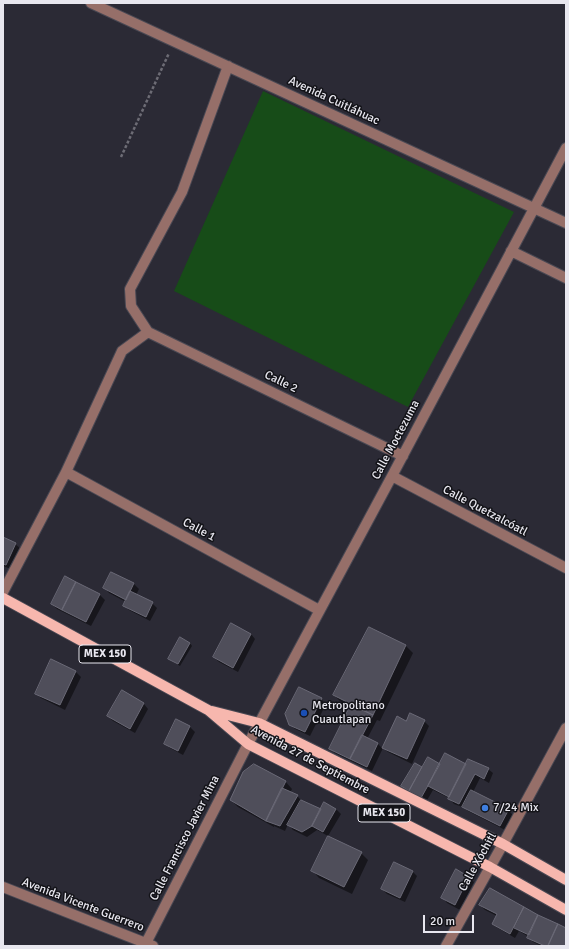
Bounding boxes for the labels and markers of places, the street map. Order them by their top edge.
place label: Metropolitano Cuautlapan [312,699,385,727]
marker: Metropolitano Cuautlapan [299,708,309,718]
place label: 7/24 Mix [493,801,539,815]
marker: 7/24 Mix [480,803,490,813]

